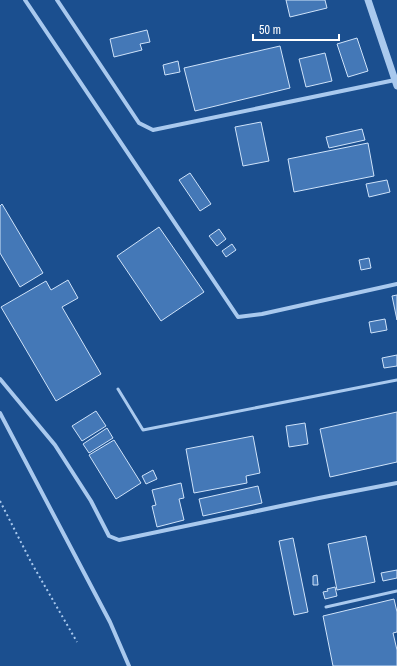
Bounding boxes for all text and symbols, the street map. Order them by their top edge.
scale bar [253,16,339,42]
text: 50 m [259,22,281,38]

